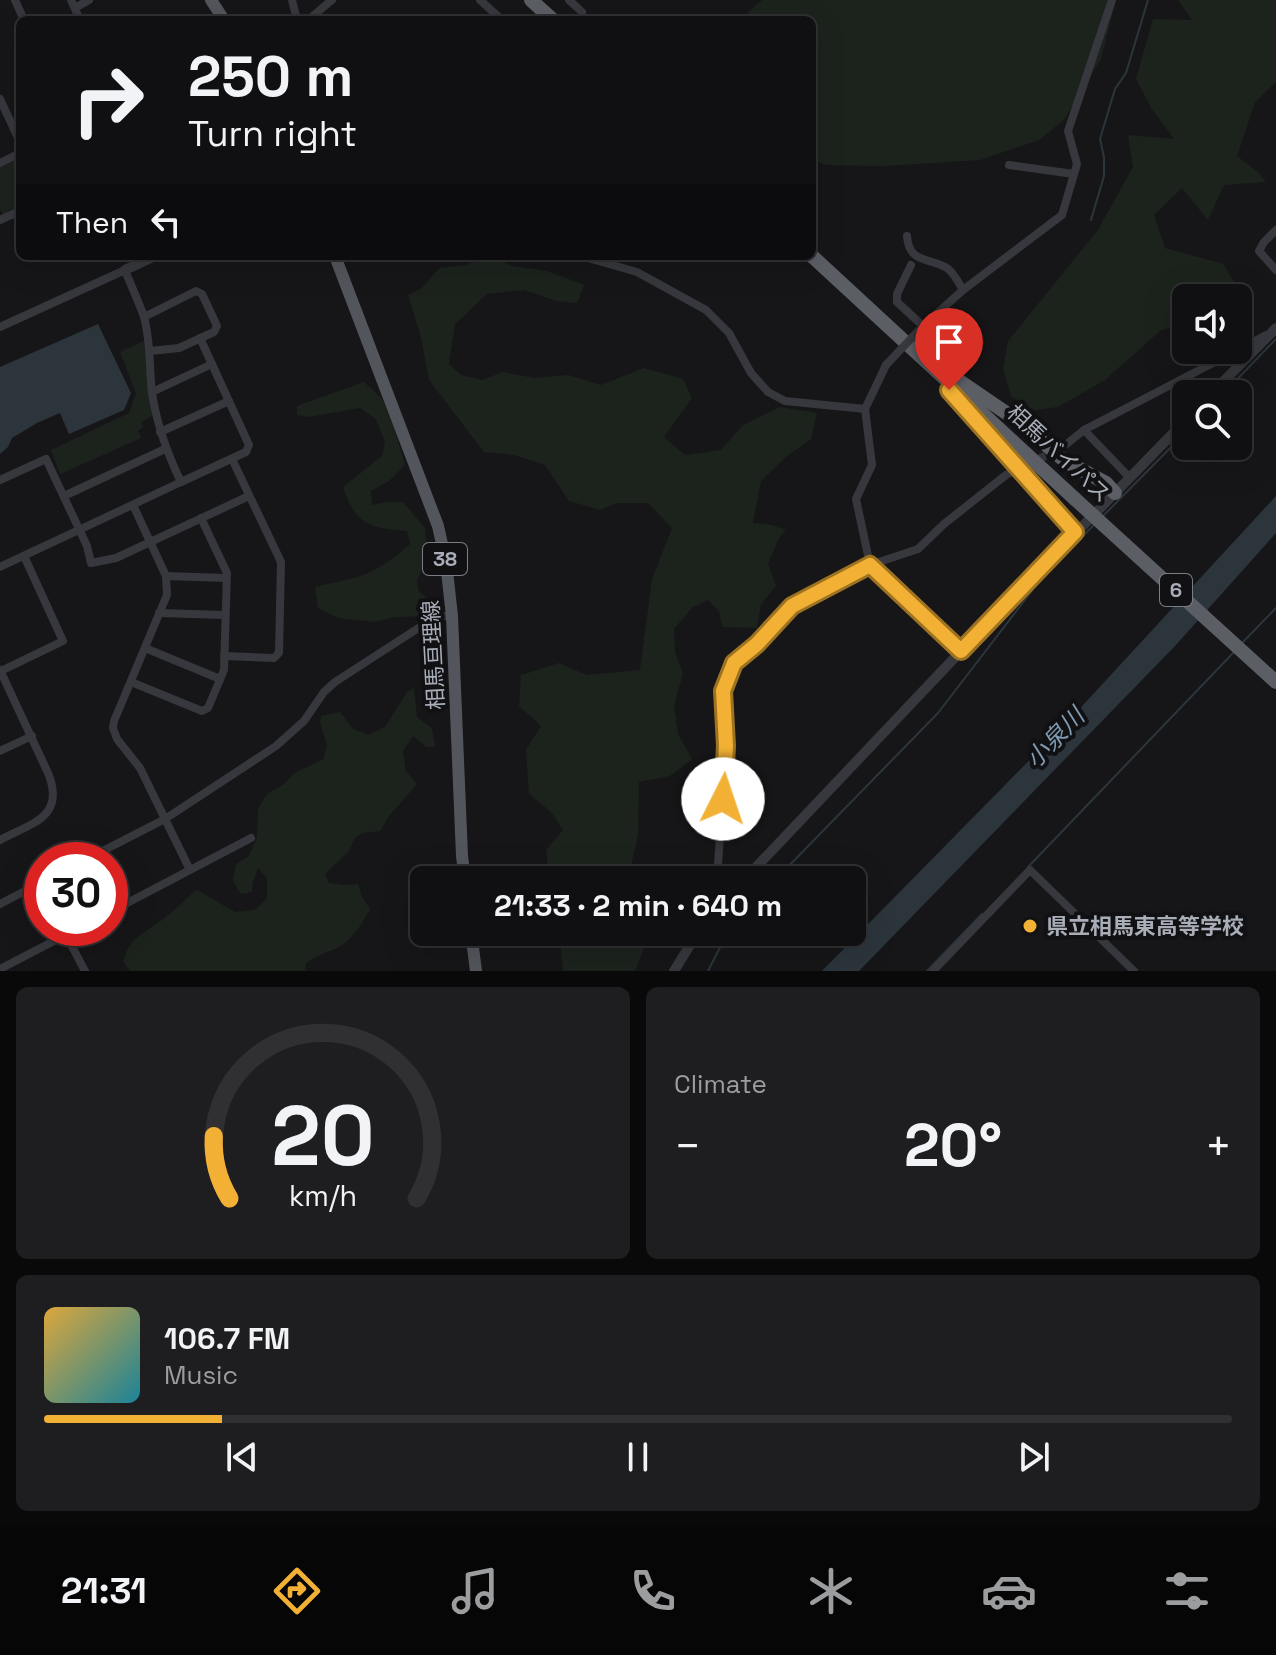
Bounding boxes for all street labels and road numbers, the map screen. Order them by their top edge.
street label: 相馬バイパス [1001,398,1117,508]
road number: 38 [423,543,467,575]
road number: 6 [1160,574,1192,606]
street label: 相馬亘理線 [416,599,450,711]

